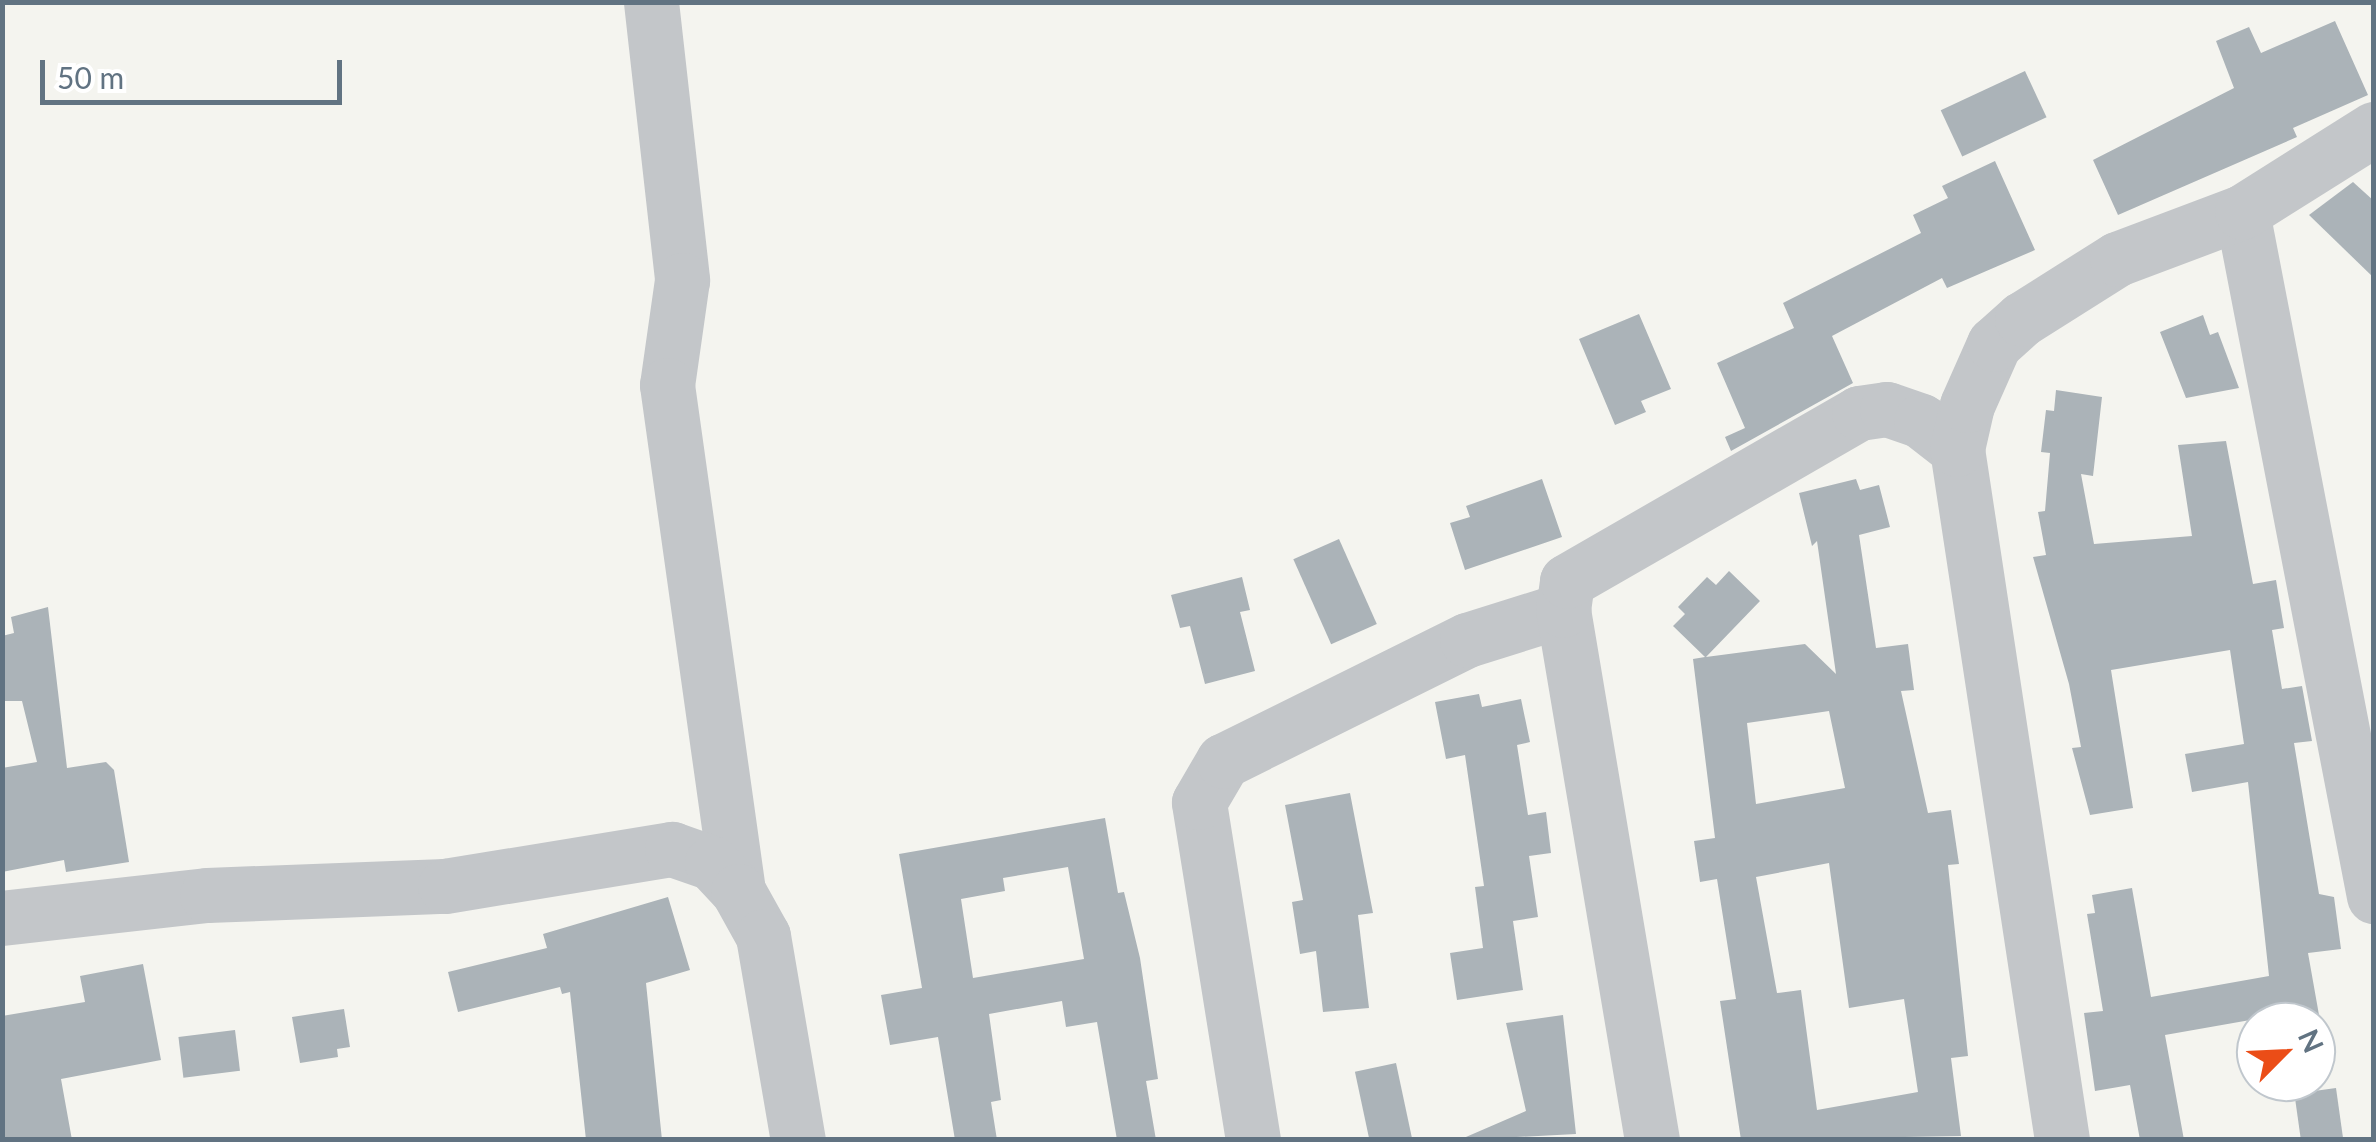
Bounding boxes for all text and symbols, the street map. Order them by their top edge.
scale bar [45,40,348,102]
text: 50 m [57,59,124,95]
north arrow [2236,1002,2336,1102]
text: N [2292,1024,2331,1057]

